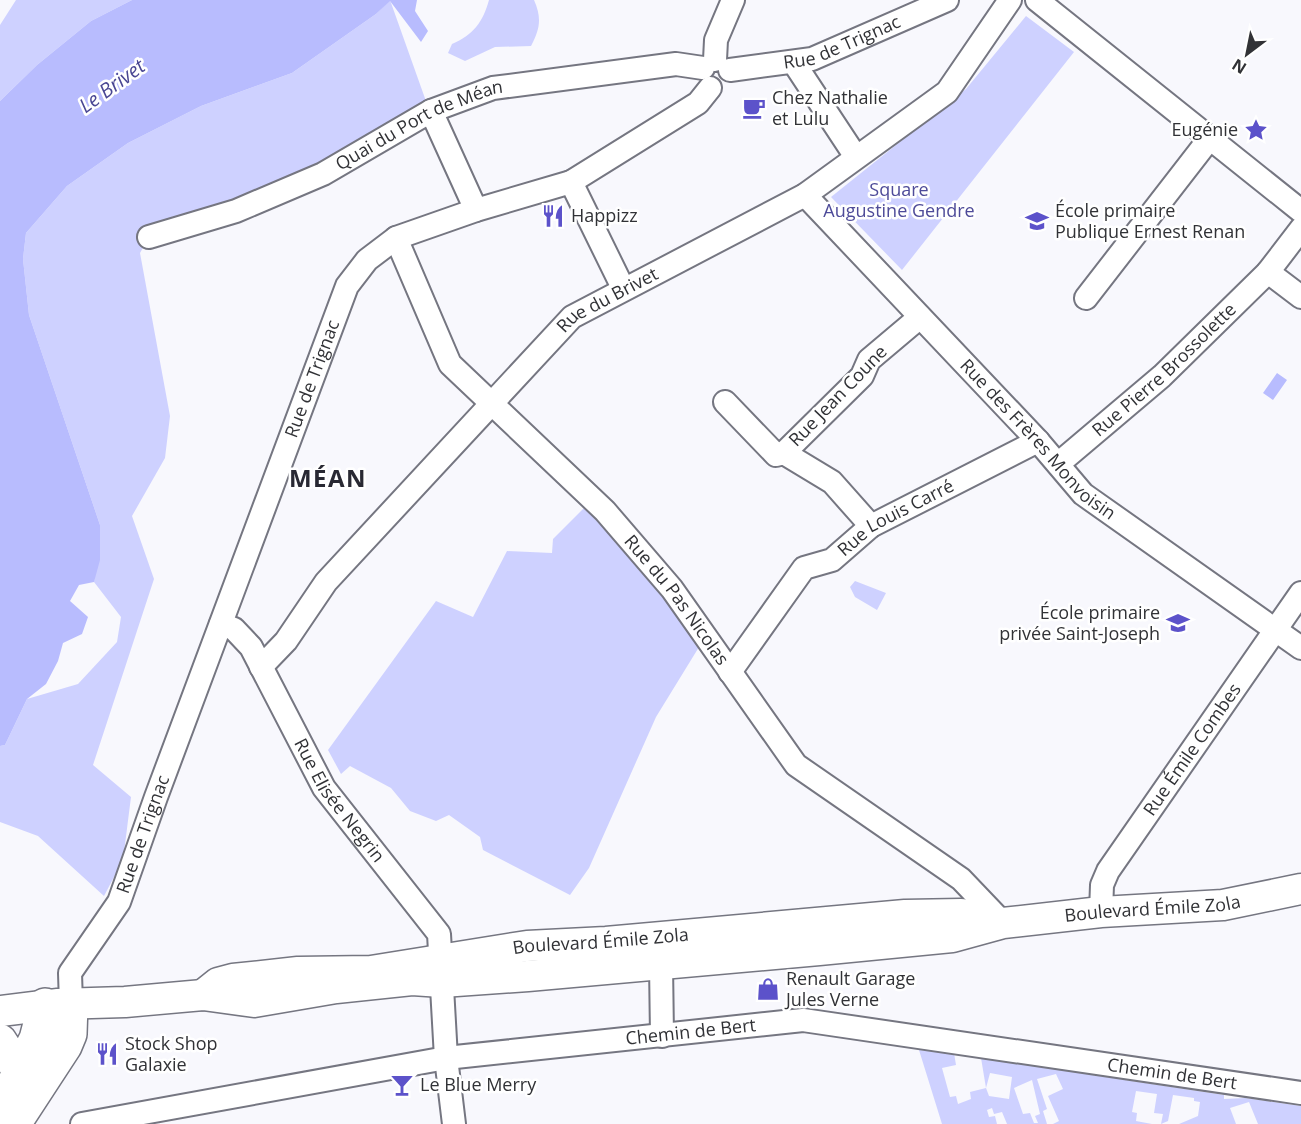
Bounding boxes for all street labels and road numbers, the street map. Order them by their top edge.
street label: Rue de Trignac [782,9,904,74]
street label: Quai du Port de Méan [331,74,504,175]
street label: Rue du Brivet [551,261,662,337]
street label: Rue Pierre Brossolette [1086,297,1241,441]
street label: Rue de Trignac [278,316,344,441]
street label: Rue Jean Coune [783,340,892,451]
street label: Rue des Frères Monvoisin [955,353,1121,525]
street label: Rue Louis Carré [832,473,958,561]
street label: Rue du Pas Nicolas [619,529,735,670]
street label: Rue Émile Combes [1137,678,1246,820]
street label: Rue Elisée Negrin [289,734,391,867]
street label: Rue de Trignac [110,771,174,897]
street label: Boulevard Émile Zola [1063,889,1242,927]
street label: Boulevard Émile Zola [511,922,690,959]
street label: Chemin de Bert [624,1012,757,1050]
street label: Chemin de Bert [1106,1052,1239,1094]

